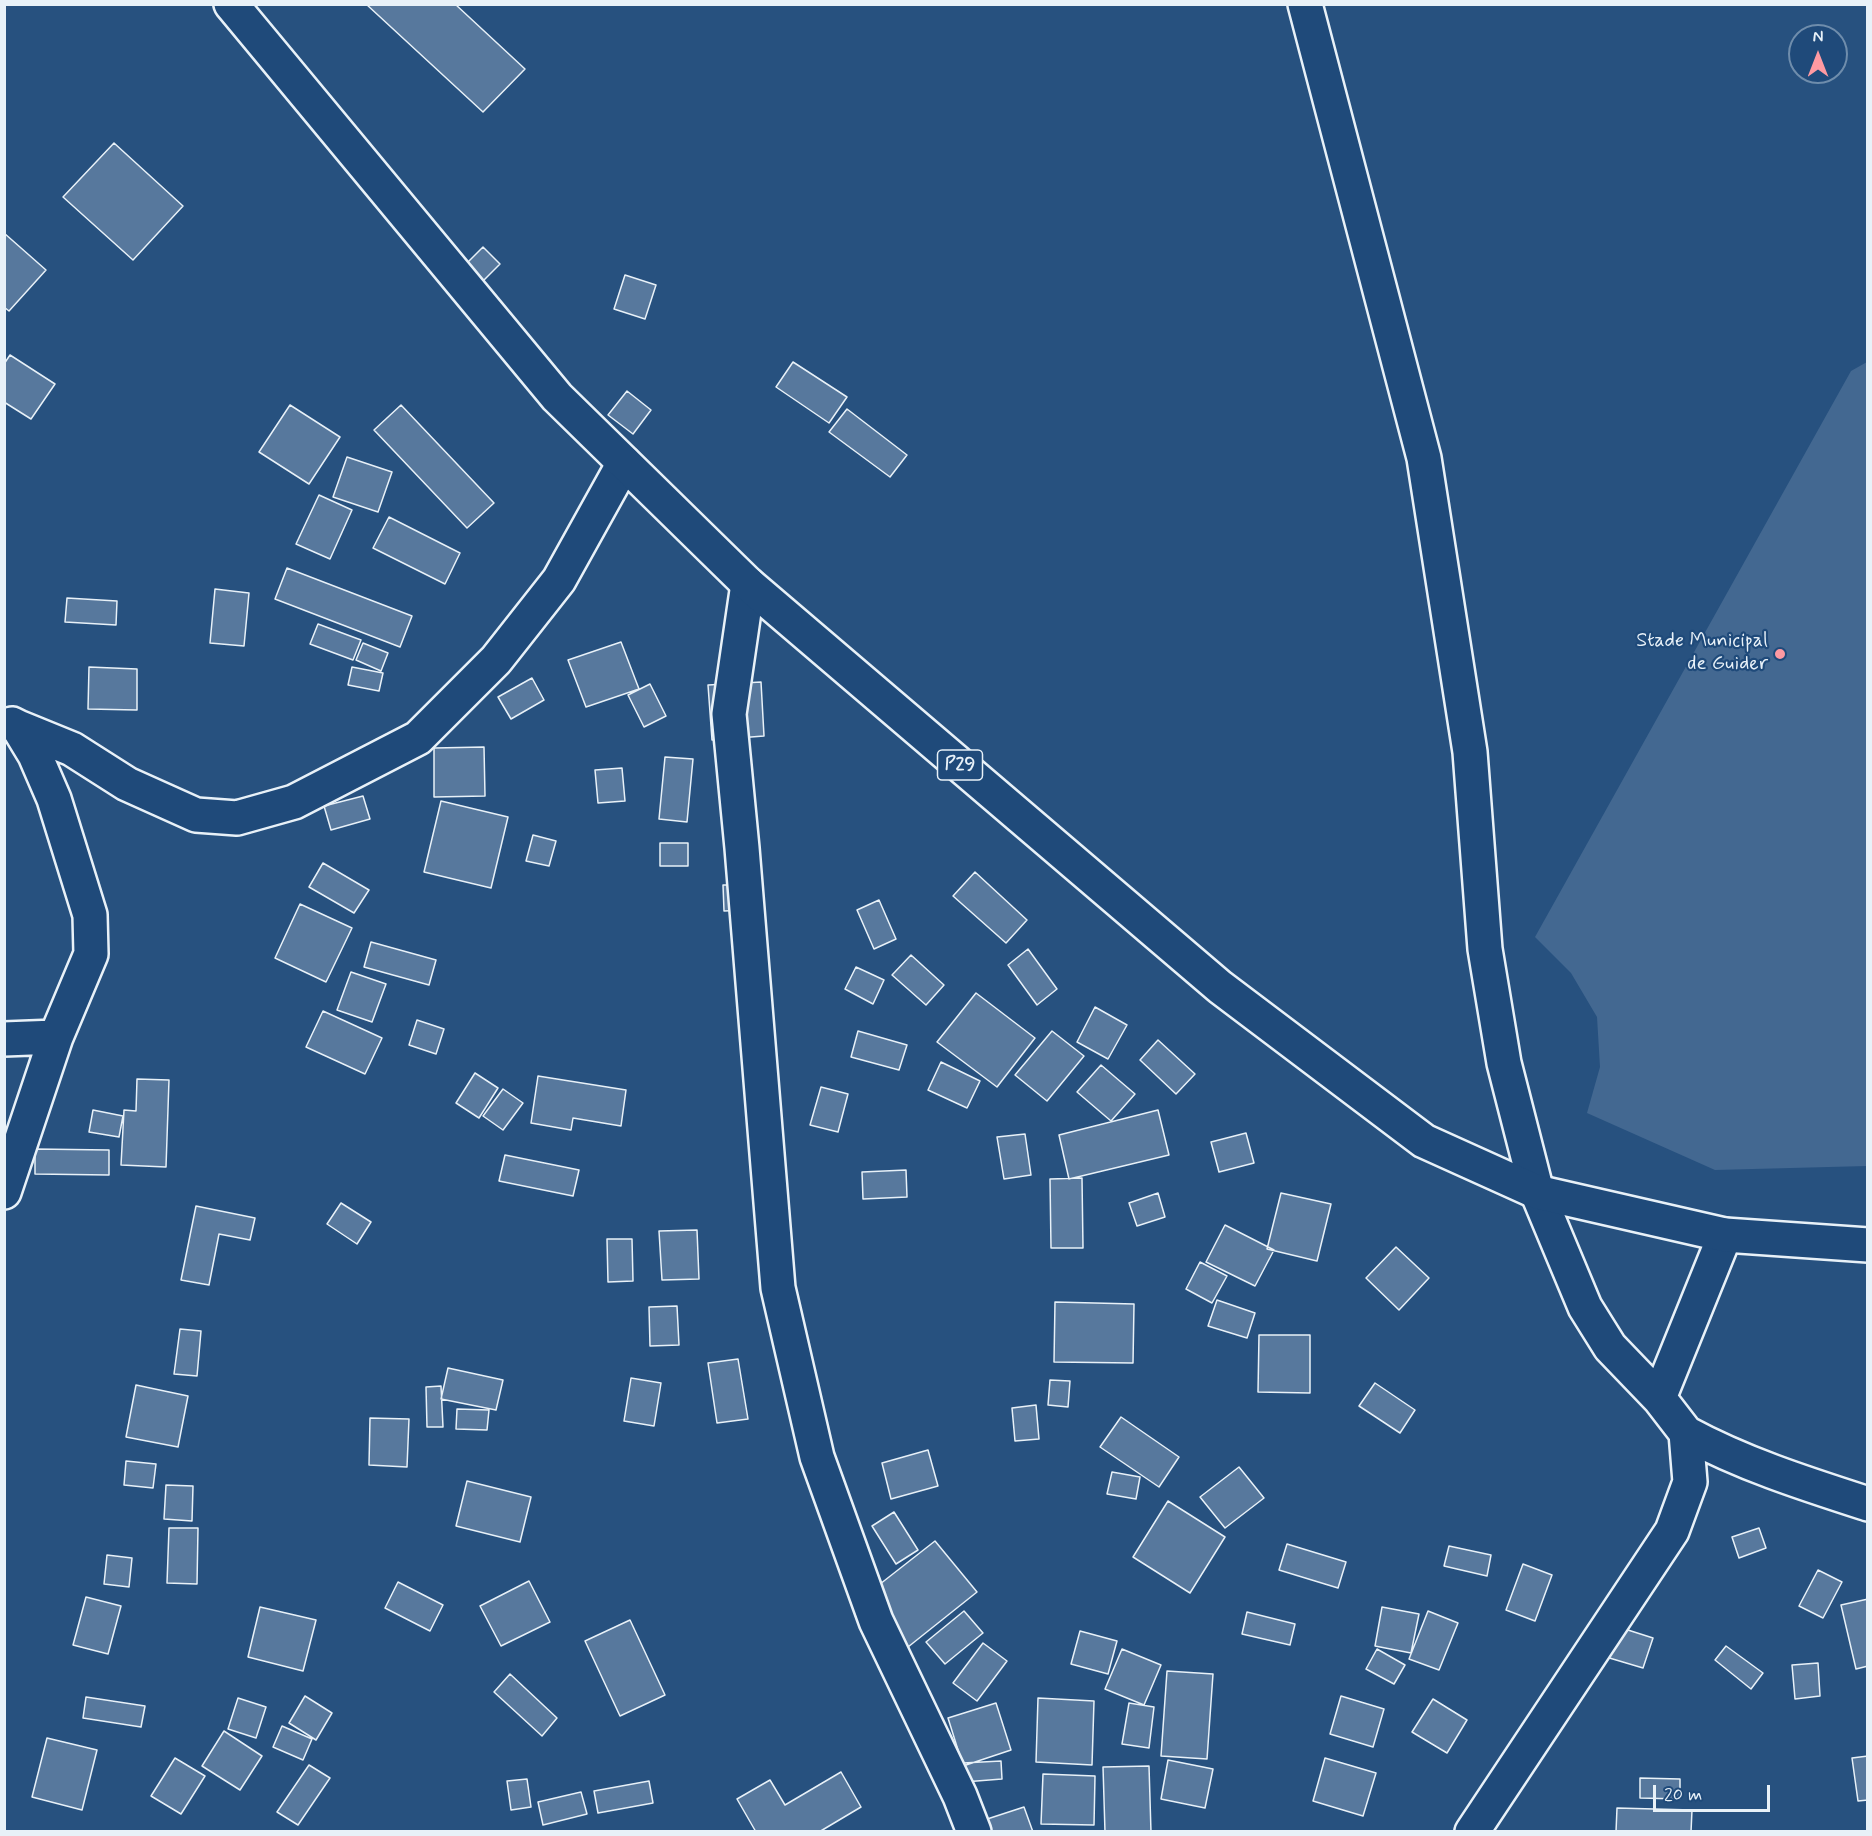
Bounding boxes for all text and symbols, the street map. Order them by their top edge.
north arrow [1788,24,1848,84]
text: N [1813,27,1823,48]
place label: Stade Municipal de Guider [1636,630,1768,677]
marker: Stade Municipal de Guider [1773,647,1787,661]
road number: P29 [938,750,982,780]
scale bar [1656,1773,1773,1811]
text: 20 m [1664,1783,1702,1807]

